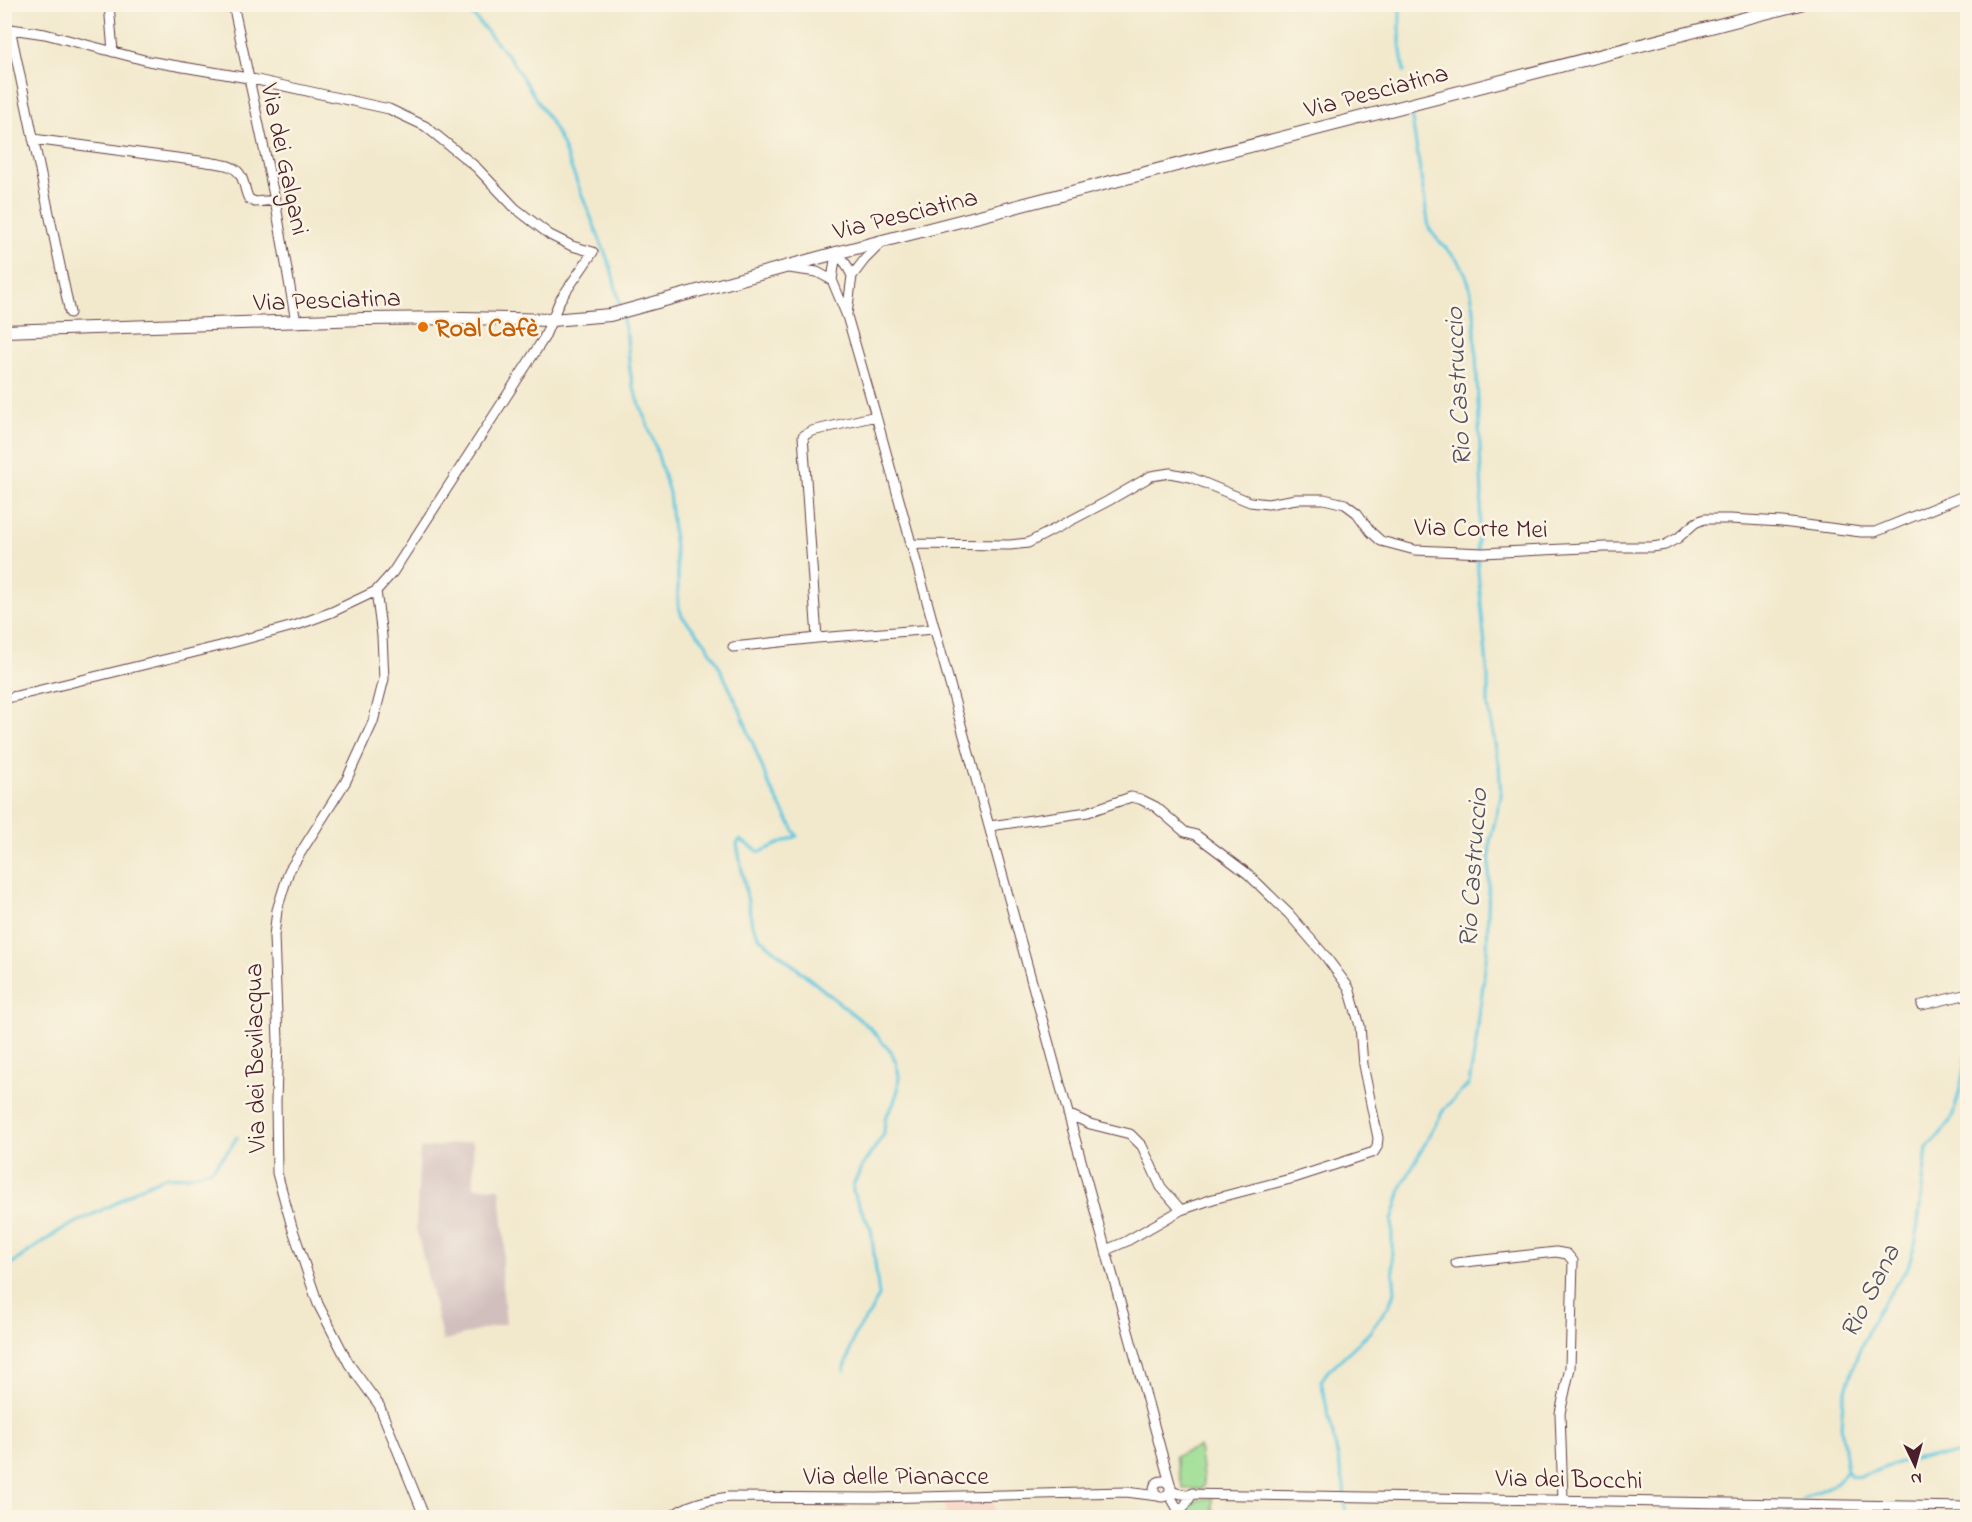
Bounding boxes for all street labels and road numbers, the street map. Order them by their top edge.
street label: Via Pesciatina [1300,55,1453,131]
street label: Via dei Galgani [248,79,318,239]
street label: Via Pesciatina [829,180,982,252]
street label: Via Pesciatina [252,280,402,324]
street label: Via Corte Mei [1413,510,1548,550]
street label: Via dei Bevilacqua [236,963,278,1154]
street label: Via delle Pianacce [802,1459,989,1497]
street label: Via dei Bocchi [1494,1461,1643,1501]

